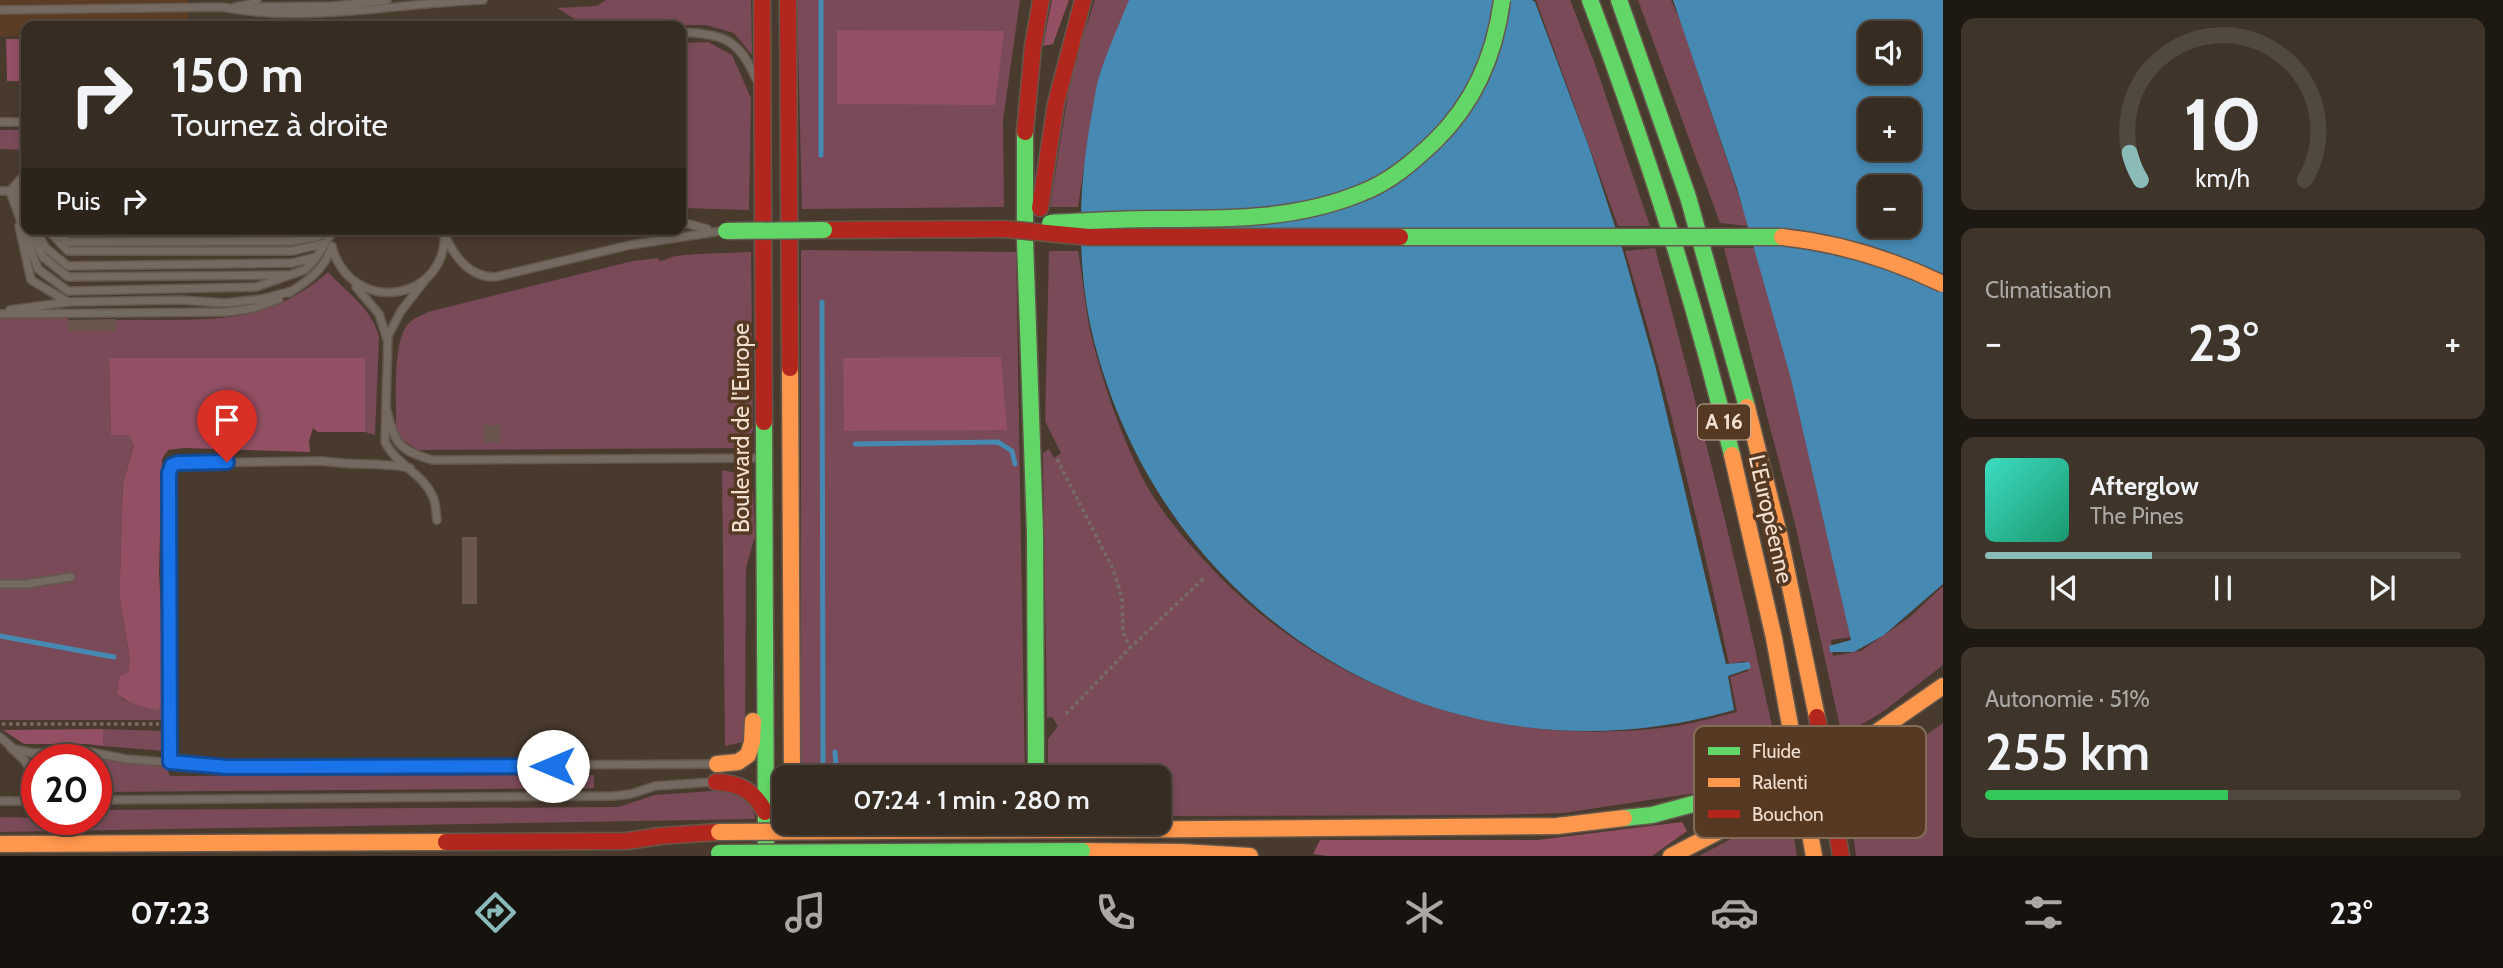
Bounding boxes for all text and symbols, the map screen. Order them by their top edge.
map controls [1858,21,1921,238]
button: sound [1858,21,1921,84]
text: 150 m [171,45,304,104]
icon: right [56,49,147,140]
text: 10 [2184,80,2262,168]
button: + [1858,98,1921,161]
text: Tournez à droite [171,105,388,144]
text: km/h [2196,163,2250,193]
button: − [1858,175,1921,238]
icon: right [115,182,153,220]
text: Puis [56,185,101,217]
text: Climatisation [1985,276,2112,304]
text: 23° [2188,311,2258,374]
text: − [1985,319,2002,366]
text: + [2444,319,2461,366]
street label: Boulevard de l'Europe [727,323,755,533]
pin [197,390,257,462]
icon: arrive [208,401,246,439]
road number: A 16 [1698,404,1750,440]
street label: L'Européenne [1743,452,1799,586]
text: Afterglow [2090,470,2199,502]
text: The Pines [2090,502,2184,530]
icon: previous [2045,569,2083,607]
icon: pause [2204,569,2242,607]
icon: next [2363,569,2401,607]
text: Autonomie · 51% [1985,685,2150,713]
text: 255 km [1985,720,2150,783]
legend [1694,726,1926,838]
position arrow [516,729,590,803]
text: Fluide [1752,740,1801,763]
speed limit sign: 20 [21,744,112,835]
text: Ralenti [1752,771,1808,794]
text: 07:24 · 1 min · 280 m [853,784,1090,816]
text: Bouchon [1752,803,1824,826]
icon: directions [471,888,520,937]
icon: music [781,888,830,937]
icon: phone [1091,888,1140,937]
icon: climate [1400,888,1449,937]
icon: car [1710,888,1759,937]
icon: filters [2019,888,2068,937]
text: 07:23 [130,893,211,932]
text: 23° [2329,893,2373,932]

